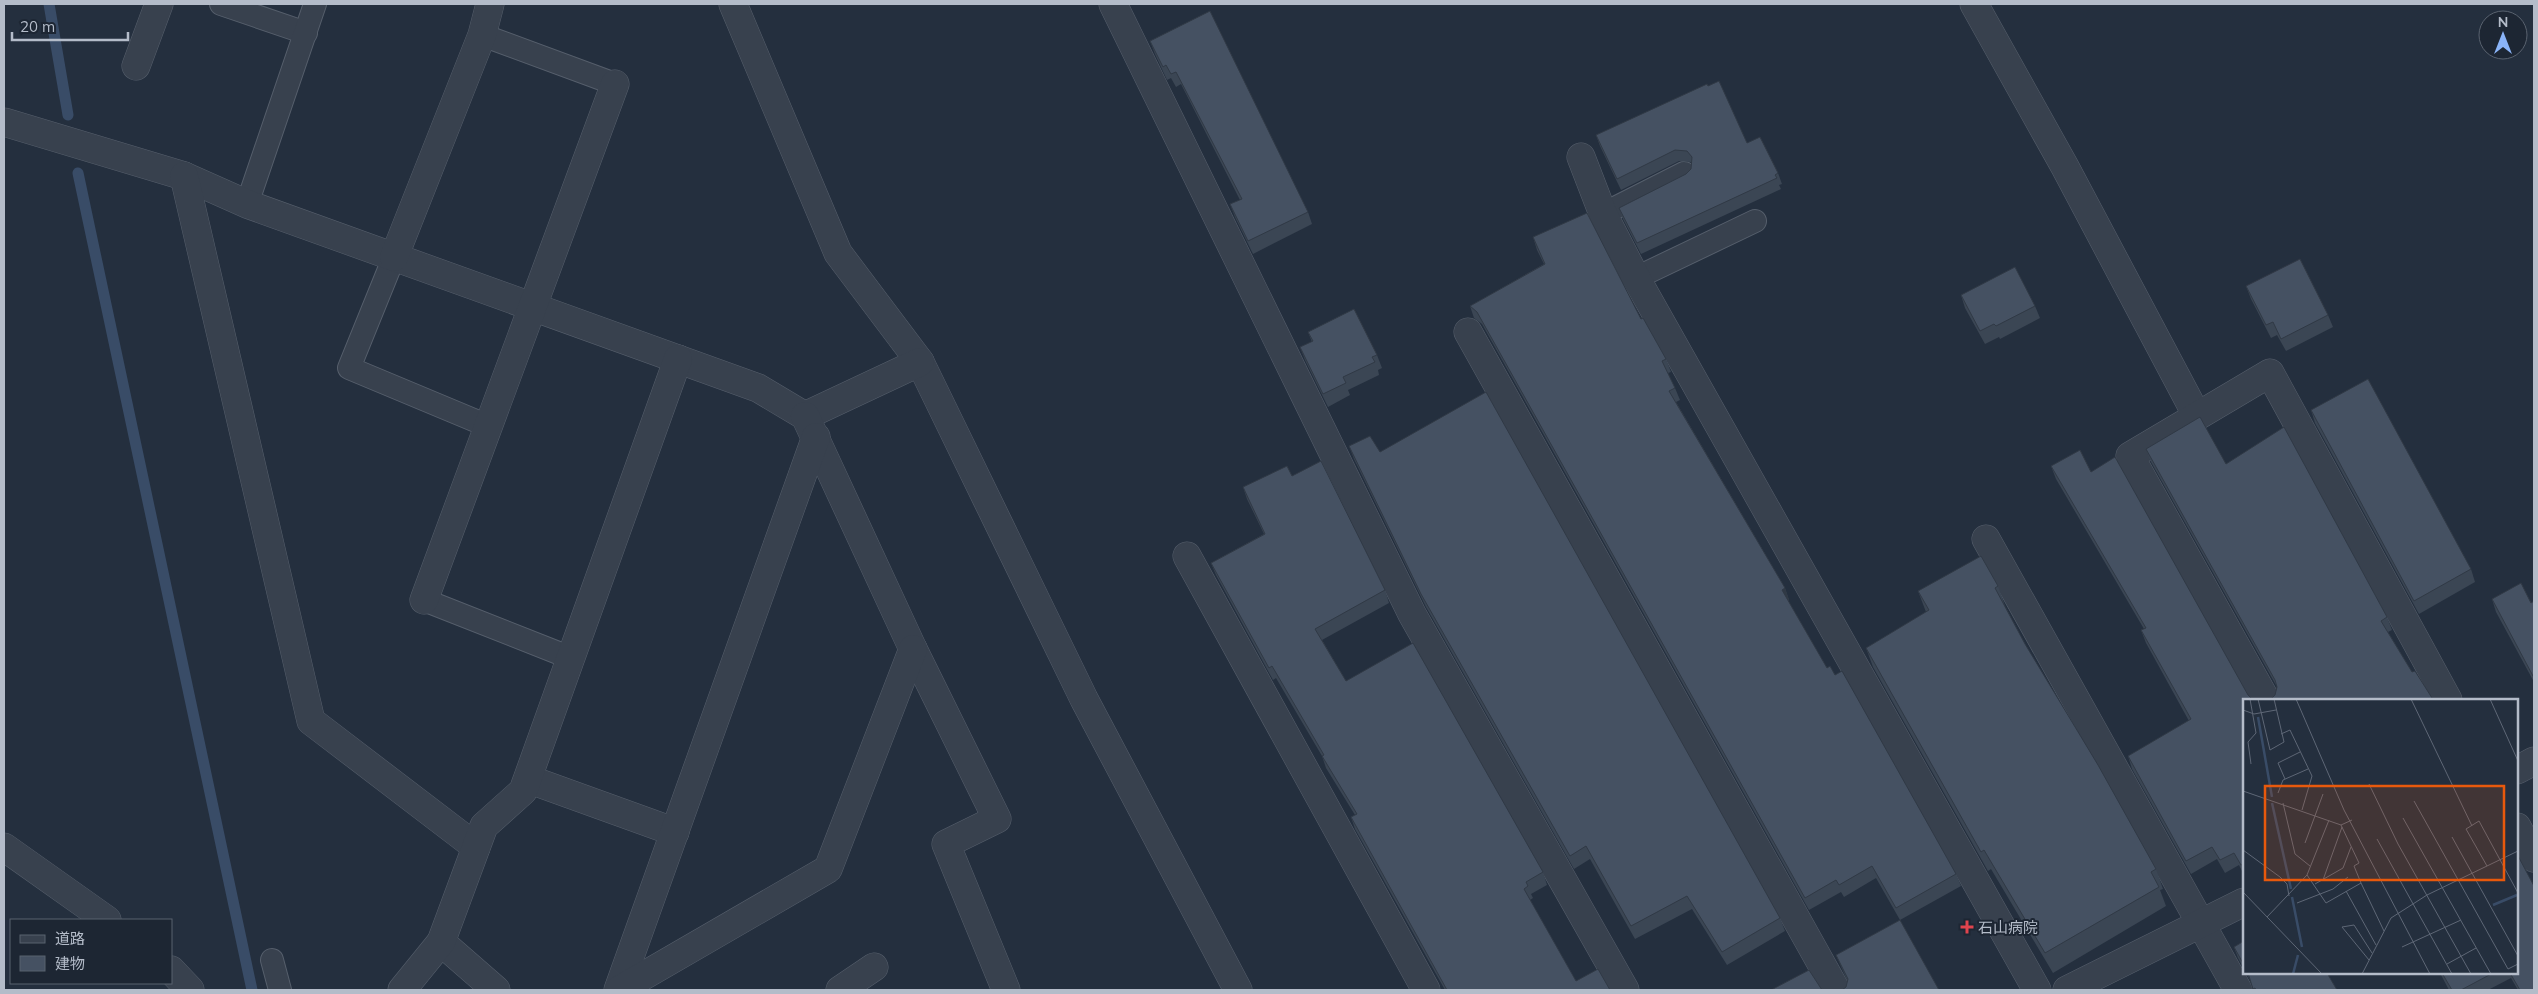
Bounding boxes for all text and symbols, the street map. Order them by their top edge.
scale bar [12,10,129,42]
north arrow [2478,10,2528,60]
text: N [2498,13,2508,31]
text: 20 m [20,17,55,36]
inset map [2243,699,2518,974]
place label: 石山病院 [1978,918,2038,937]
legend [10,919,172,984]
marker: 石山病院 [1960,920,1974,934]
text: 道路 [55,929,85,948]
text: 建物 [55,954,85,973]

